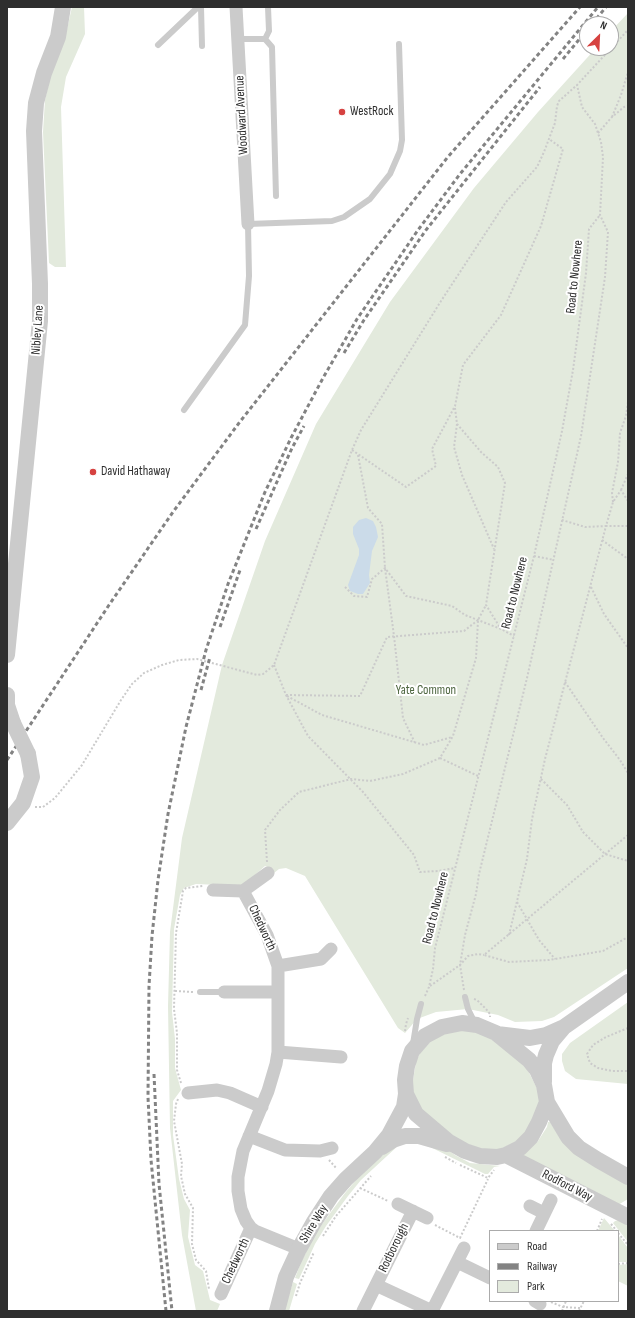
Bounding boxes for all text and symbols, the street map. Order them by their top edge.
north arrow [579,16,619,56]
text: N [598,18,609,33]
street label: Woodward Avenue [232,75,252,155]
place label: WestRock [350,104,394,120]
marker: WestRock [337,107,347,117]
street label: Road to Nowhere [563,239,587,315]
street label: Nibley Lane [28,305,48,355]
place label: David Hathaway [101,464,170,480]
marker: David Hathaway [88,467,98,477]
street label: Road to Nowhere [498,555,532,631]
park label: Yate Common [396,683,456,699]
street label: Road to Nowhere [419,870,453,946]
street label: Chedworth [245,903,279,953]
street label: Rodford Way [539,1167,595,1205]
street label: Shire Way [296,1202,332,1246]
street label: Rodborough [375,1221,413,1275]
legend [489,1230,619,1302]
street label: Chedworth [219,1236,253,1286]
text: Road [527,1239,547,1254]
text: Railway [527,1259,557,1274]
text: Park [527,1279,545,1294]

